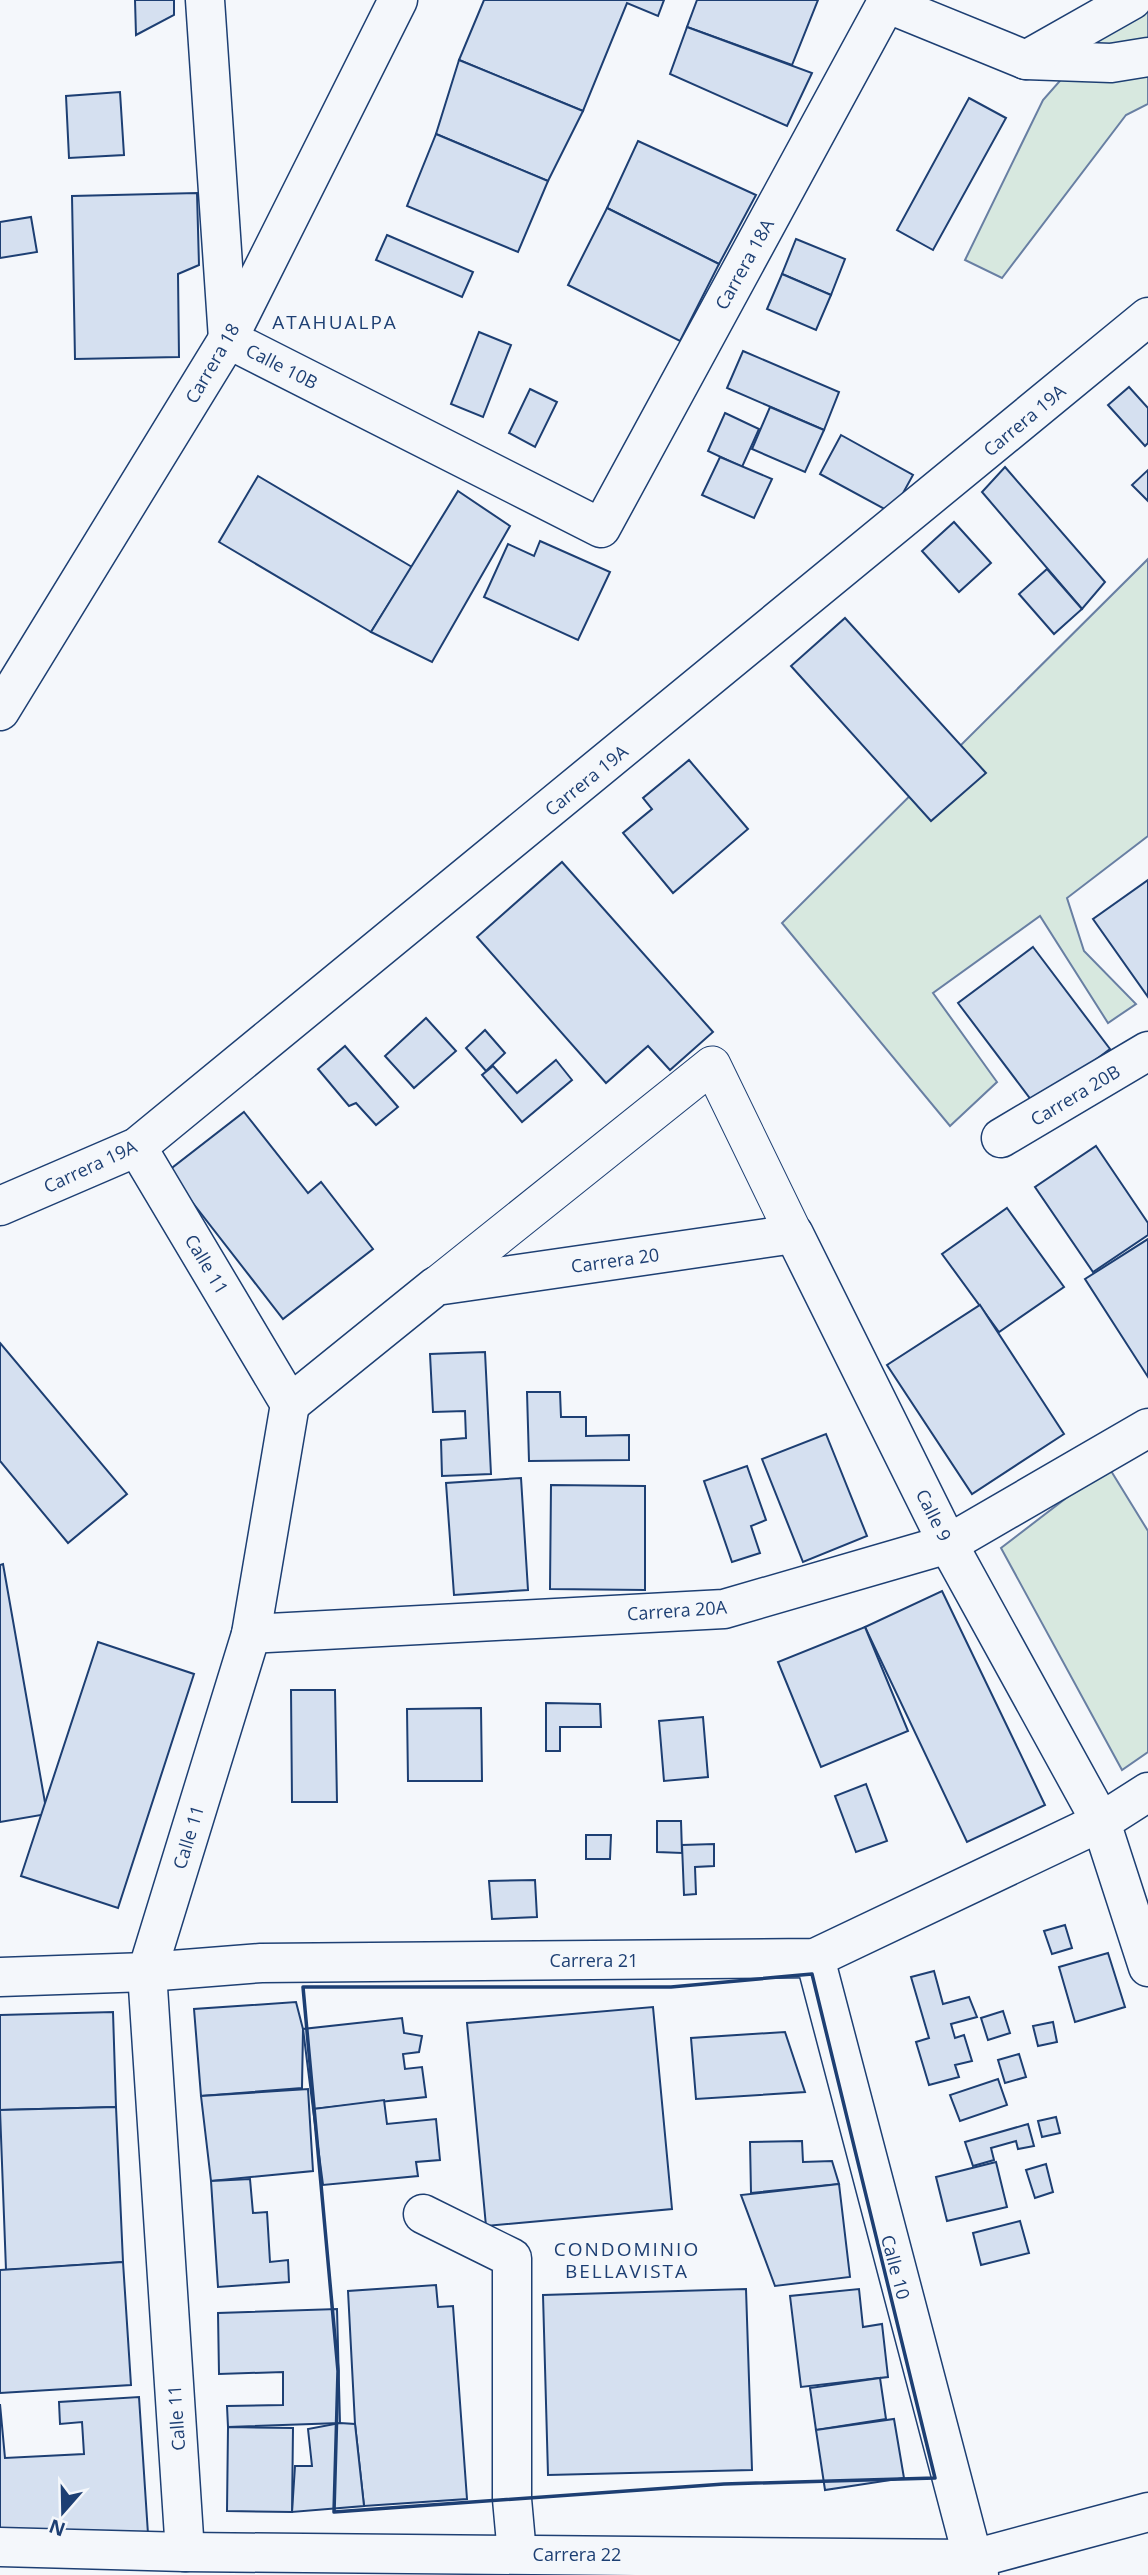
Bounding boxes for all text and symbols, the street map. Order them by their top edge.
street label: Carrera 18A [709,214,779,314]
district label: ATAHUALPA [272,309,398,335]
street label: Carrera 18 [179,319,245,407]
street label: Calle 10B [242,338,322,394]
street label: Carrera 19A [978,378,1071,461]
street label: Carrera 19A [540,739,633,821]
street label: Carrera 20B [1026,1059,1124,1131]
street label: Carrera 19A [40,1134,141,1198]
street label: Calle 11 [180,1230,234,1298]
street label: Carrera 20 [569,1242,661,1278]
street label: Calle 9 [911,1485,957,1545]
street label: Carrera 20A [626,1594,728,1625]
street label: Calle 11 [167,1802,209,1872]
street label: Carrera 21 [550,1948,638,1972]
street label: Calle 10 [876,2232,916,2302]
district label: CONDOMINIO BELLAVISTA [554,2236,700,2284]
street label: Calle 11 [162,2384,190,2452]
north arrow [28,2477,98,2547]
text: N [45,2513,69,2543]
street label: Carrera 22 [533,2542,621,2566]

